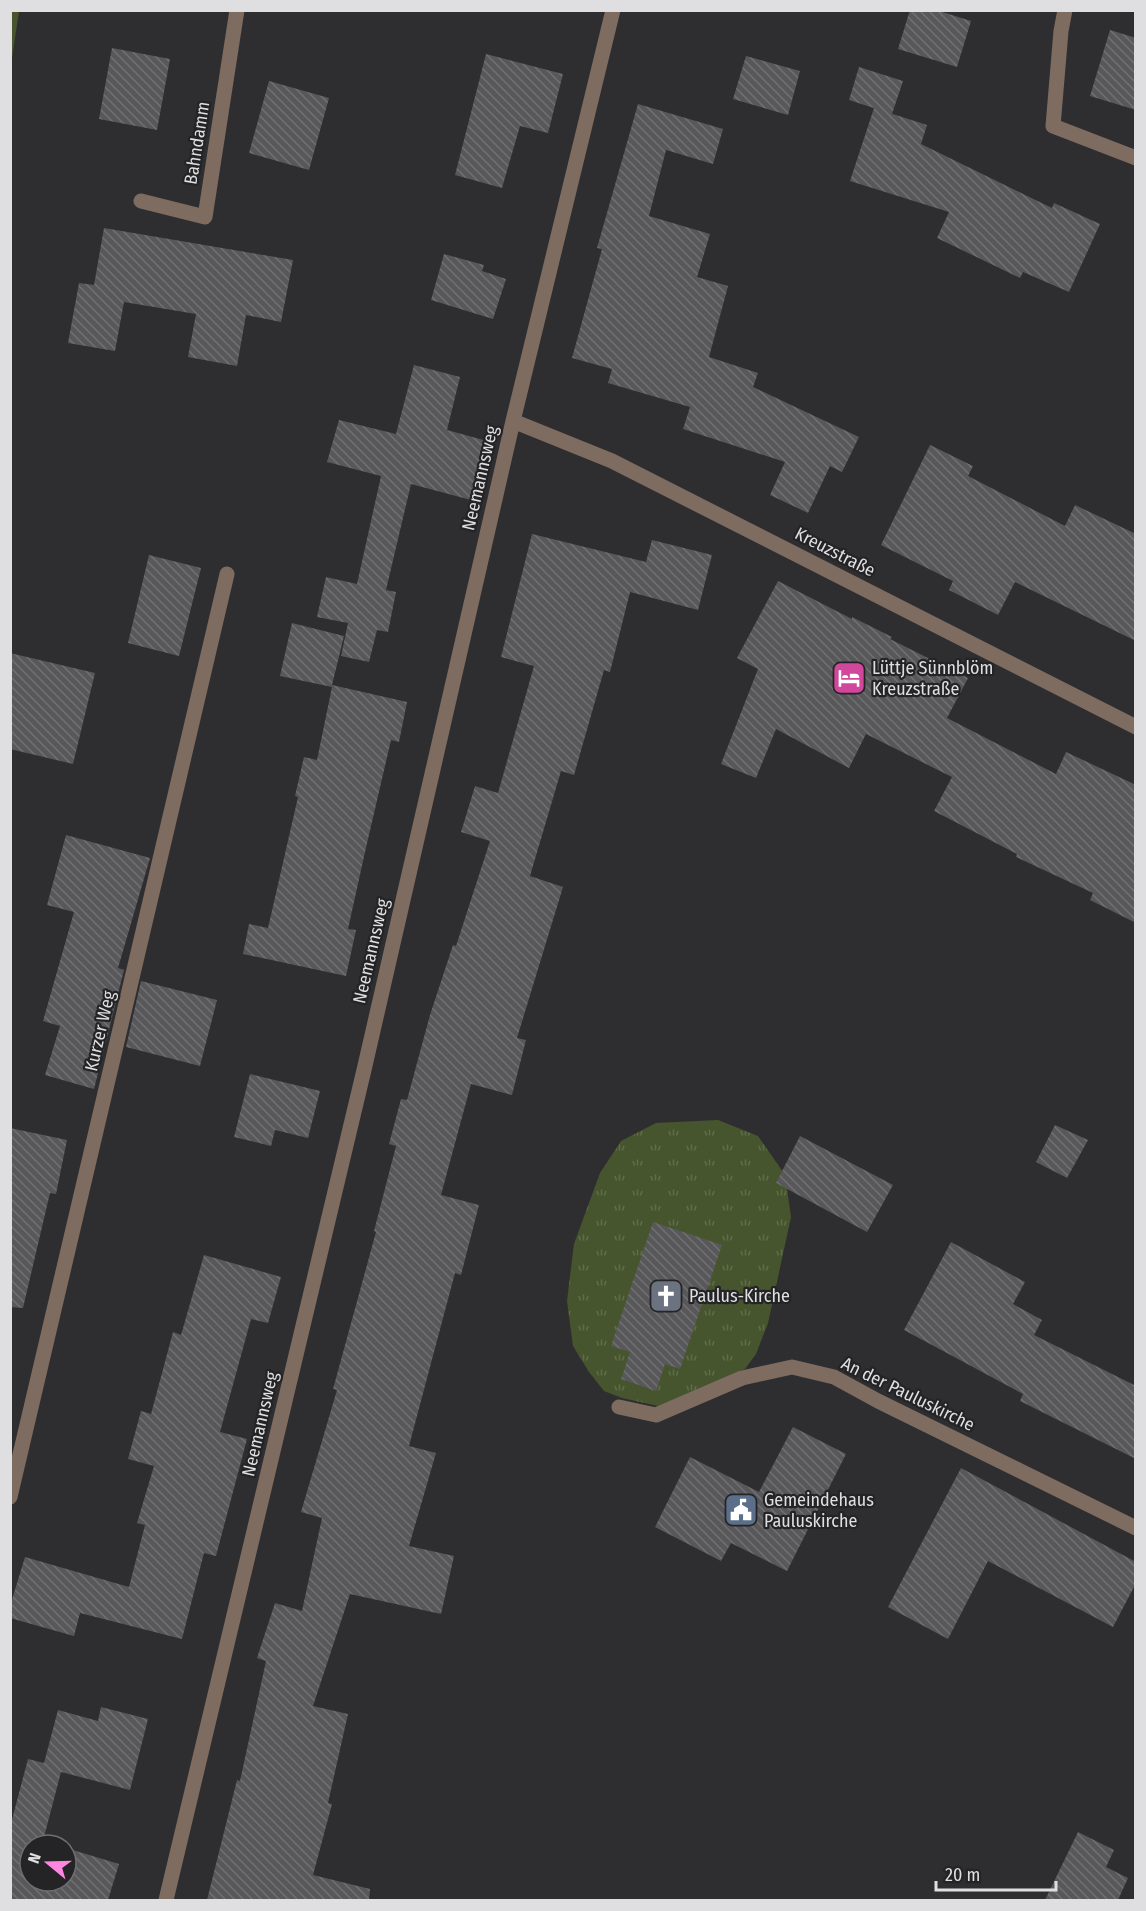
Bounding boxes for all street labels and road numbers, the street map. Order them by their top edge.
street label: Bahndamm [180,100,214,186]
street label: Neemannsweg [457,423,503,533]
street label: Kreuzstraße [791,522,879,582]
street label: Neemannsweg [348,896,394,1006]
street label: Kurzer Weg [80,988,120,1073]
street label: An der Pauluskirche [838,1352,978,1436]
street label: Neemannsweg [237,1369,283,1479]

